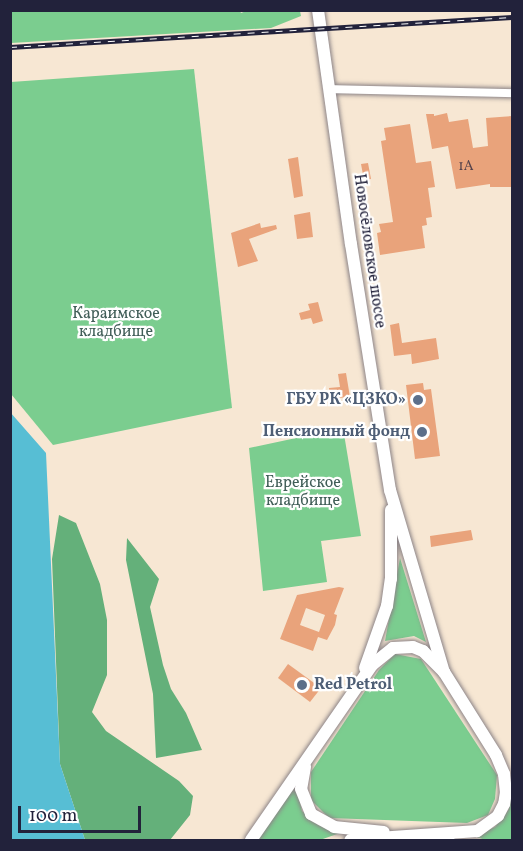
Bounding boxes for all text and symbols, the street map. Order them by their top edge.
house number: 1А [458,159,474,175]
street label: Новосёловское шоссе [349,173,389,329]
park label: Караимское кладбище [72,304,160,342]
place label: ГБУ РК «ЦЗКО» [286,390,406,410]
marker: ГБУ РК «ЦЗКО» [411,393,425,407]
place label: Пенсионный фонд [263,422,410,442]
marker: Пенсионный фонд [415,425,429,439]
park label: Еврейское кладбище [265,473,341,511]
place label: Red Petrol [314,675,392,695]
marker: Red Petrol [295,678,309,692]
scale bar [21,794,144,832]
text: 100 m [29,804,78,829]

